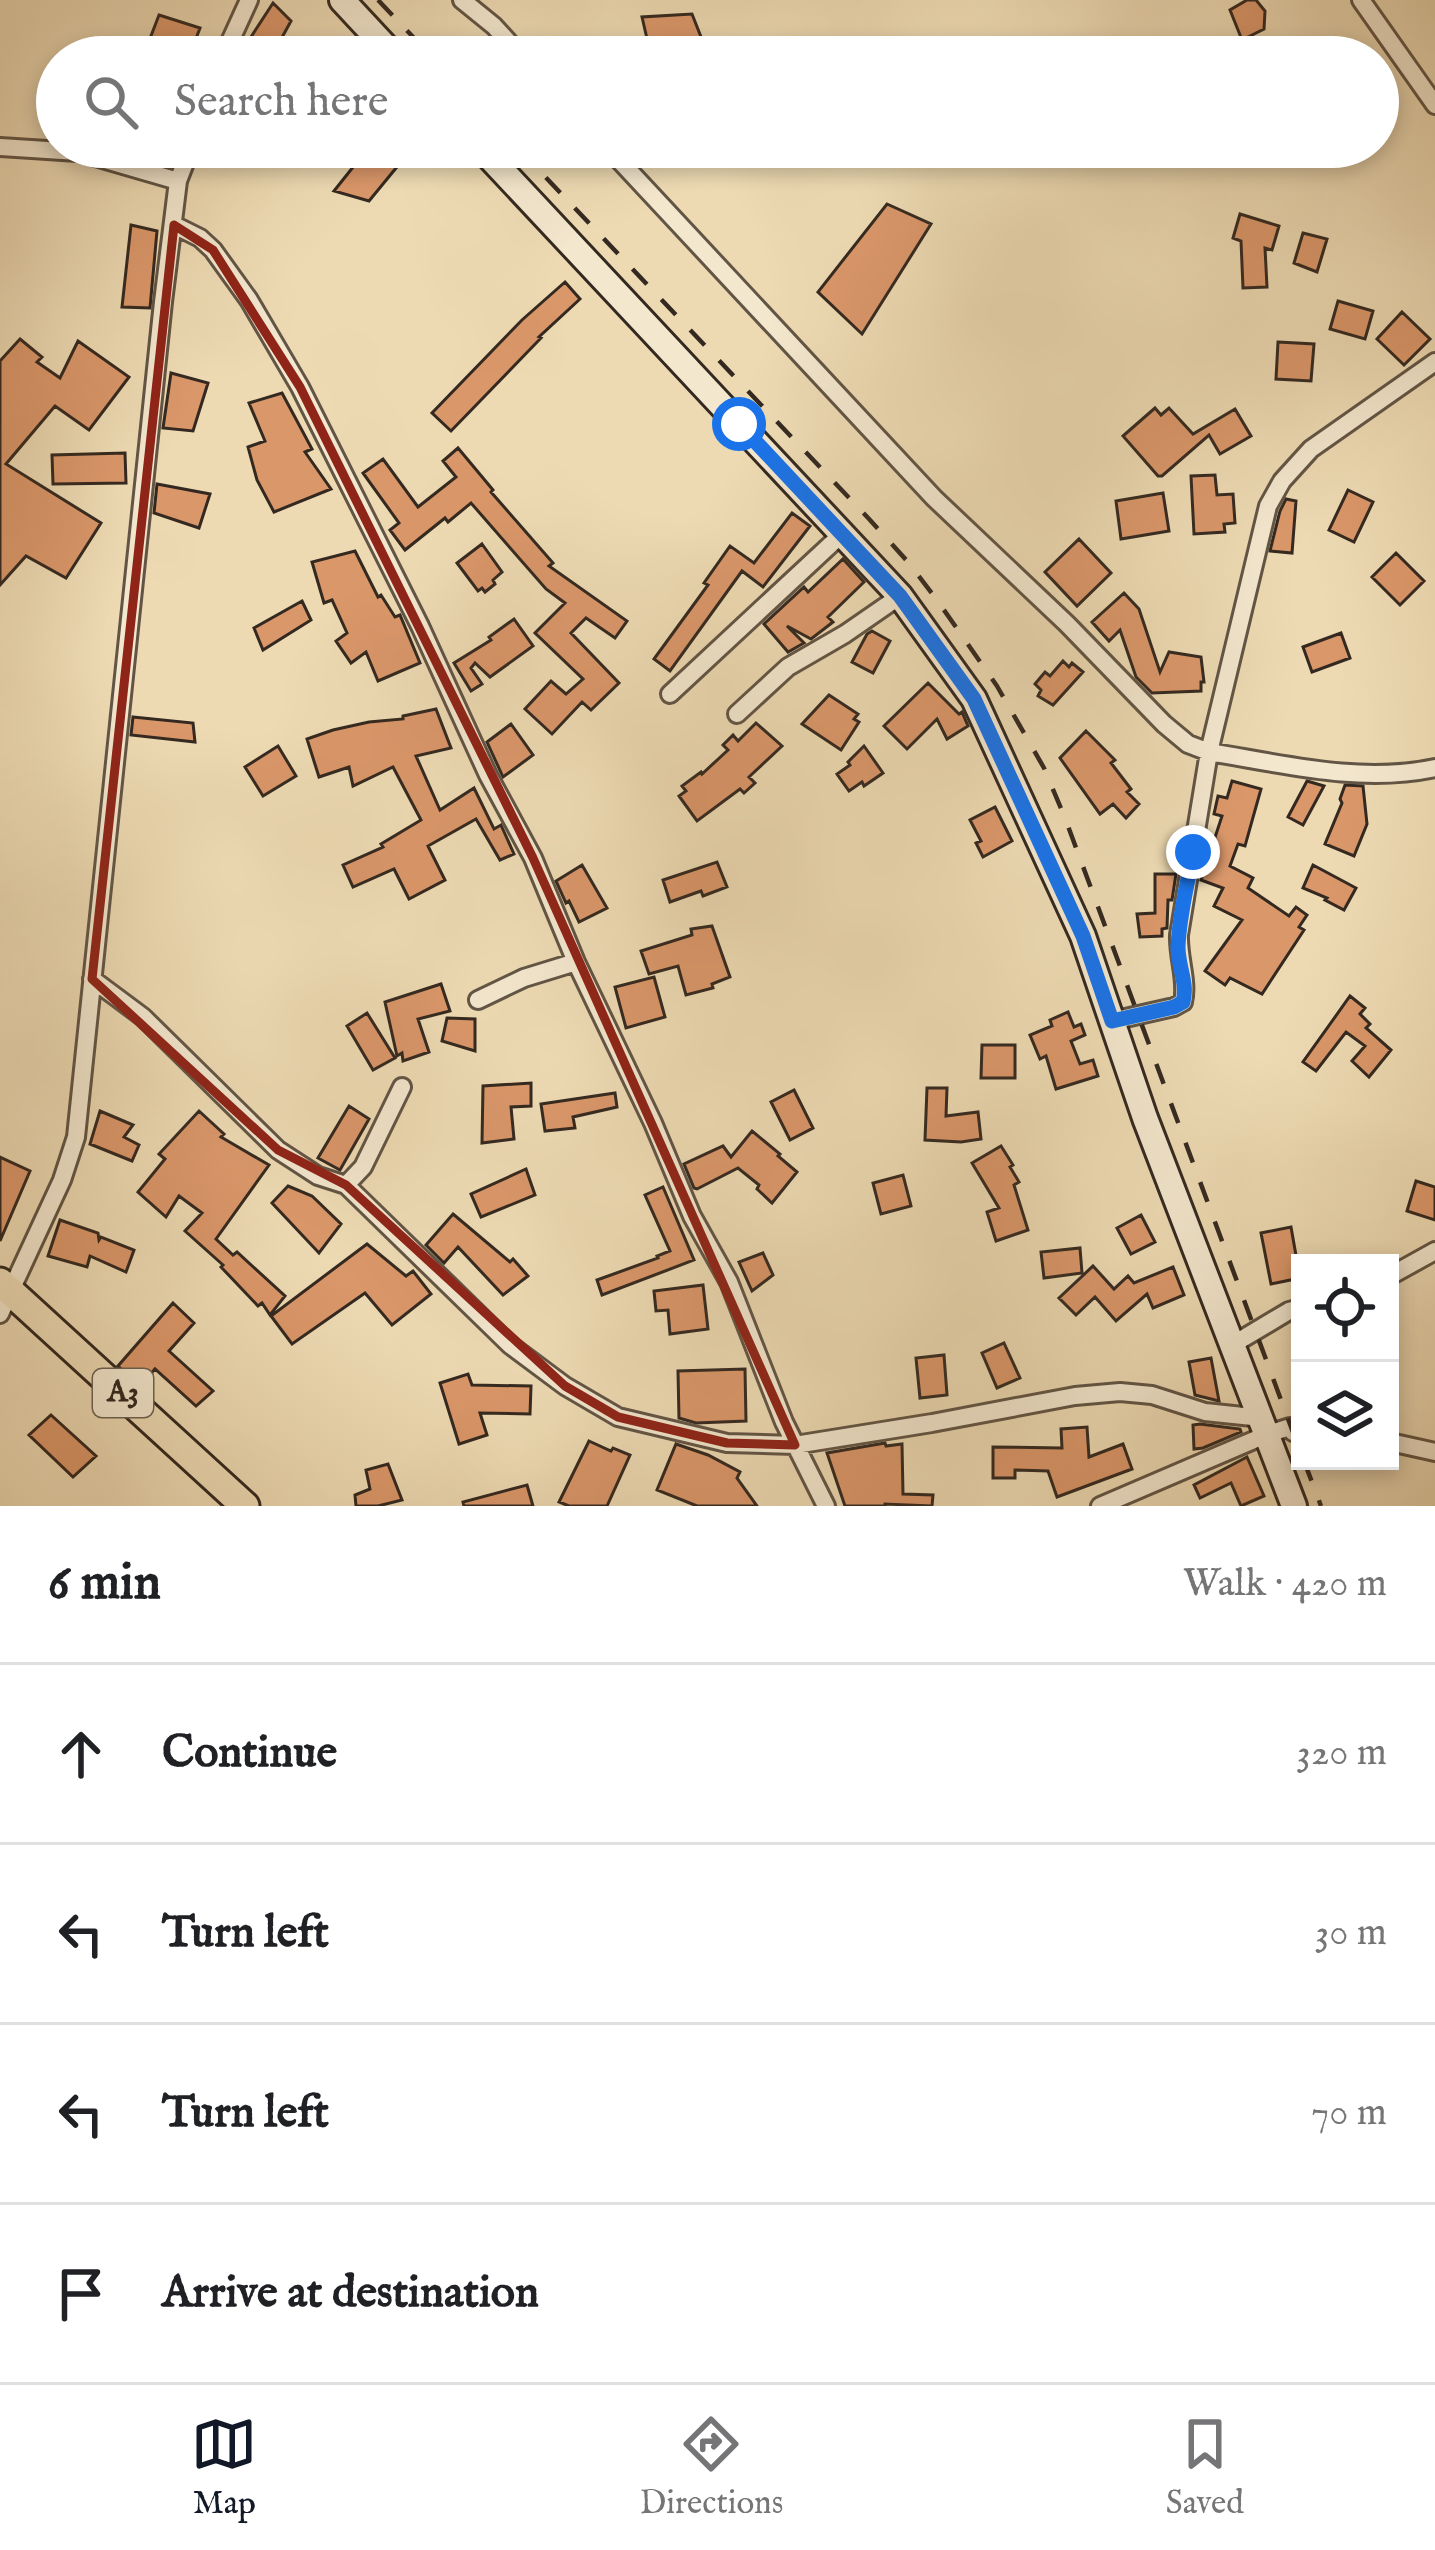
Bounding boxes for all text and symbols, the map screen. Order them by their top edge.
search box [36,36,1399,168]
icon: search [78,69,144,135]
text: Search here [174,74,388,131]
route start [712,397,766,451]
route end [1166,825,1220,879]
map controls [1291,1254,1399,1470]
button: locate [1291,1254,1399,1362]
button: layers [1291,1362,1399,1470]
road number: A3 [93,1369,153,1417]
text: 6 min [48,1552,161,1617]
text: Walk · 420 m [1183,1560,1387,1609]
icon: ahead [48,1721,114,1787]
text: Continue [162,1725,337,1782]
text: 320 m [1296,1729,1387,1778]
icon: left [48,1901,114,1967]
text: Turn left [162,1905,329,1962]
text: 30 m [1315,1909,1387,1958]
icon: left [48,2081,114,2147]
text: Turn left [162,2085,329,2142]
text: 70 m [1311,2089,1387,2138]
icon: arrive [48,2261,114,2327]
text: Arrive at destination [162,2265,539,2322]
tab: Map [191,2411,257,2525]
tab: Directions [640,2411,783,2525]
tab: Saved [1166,2411,1244,2525]

